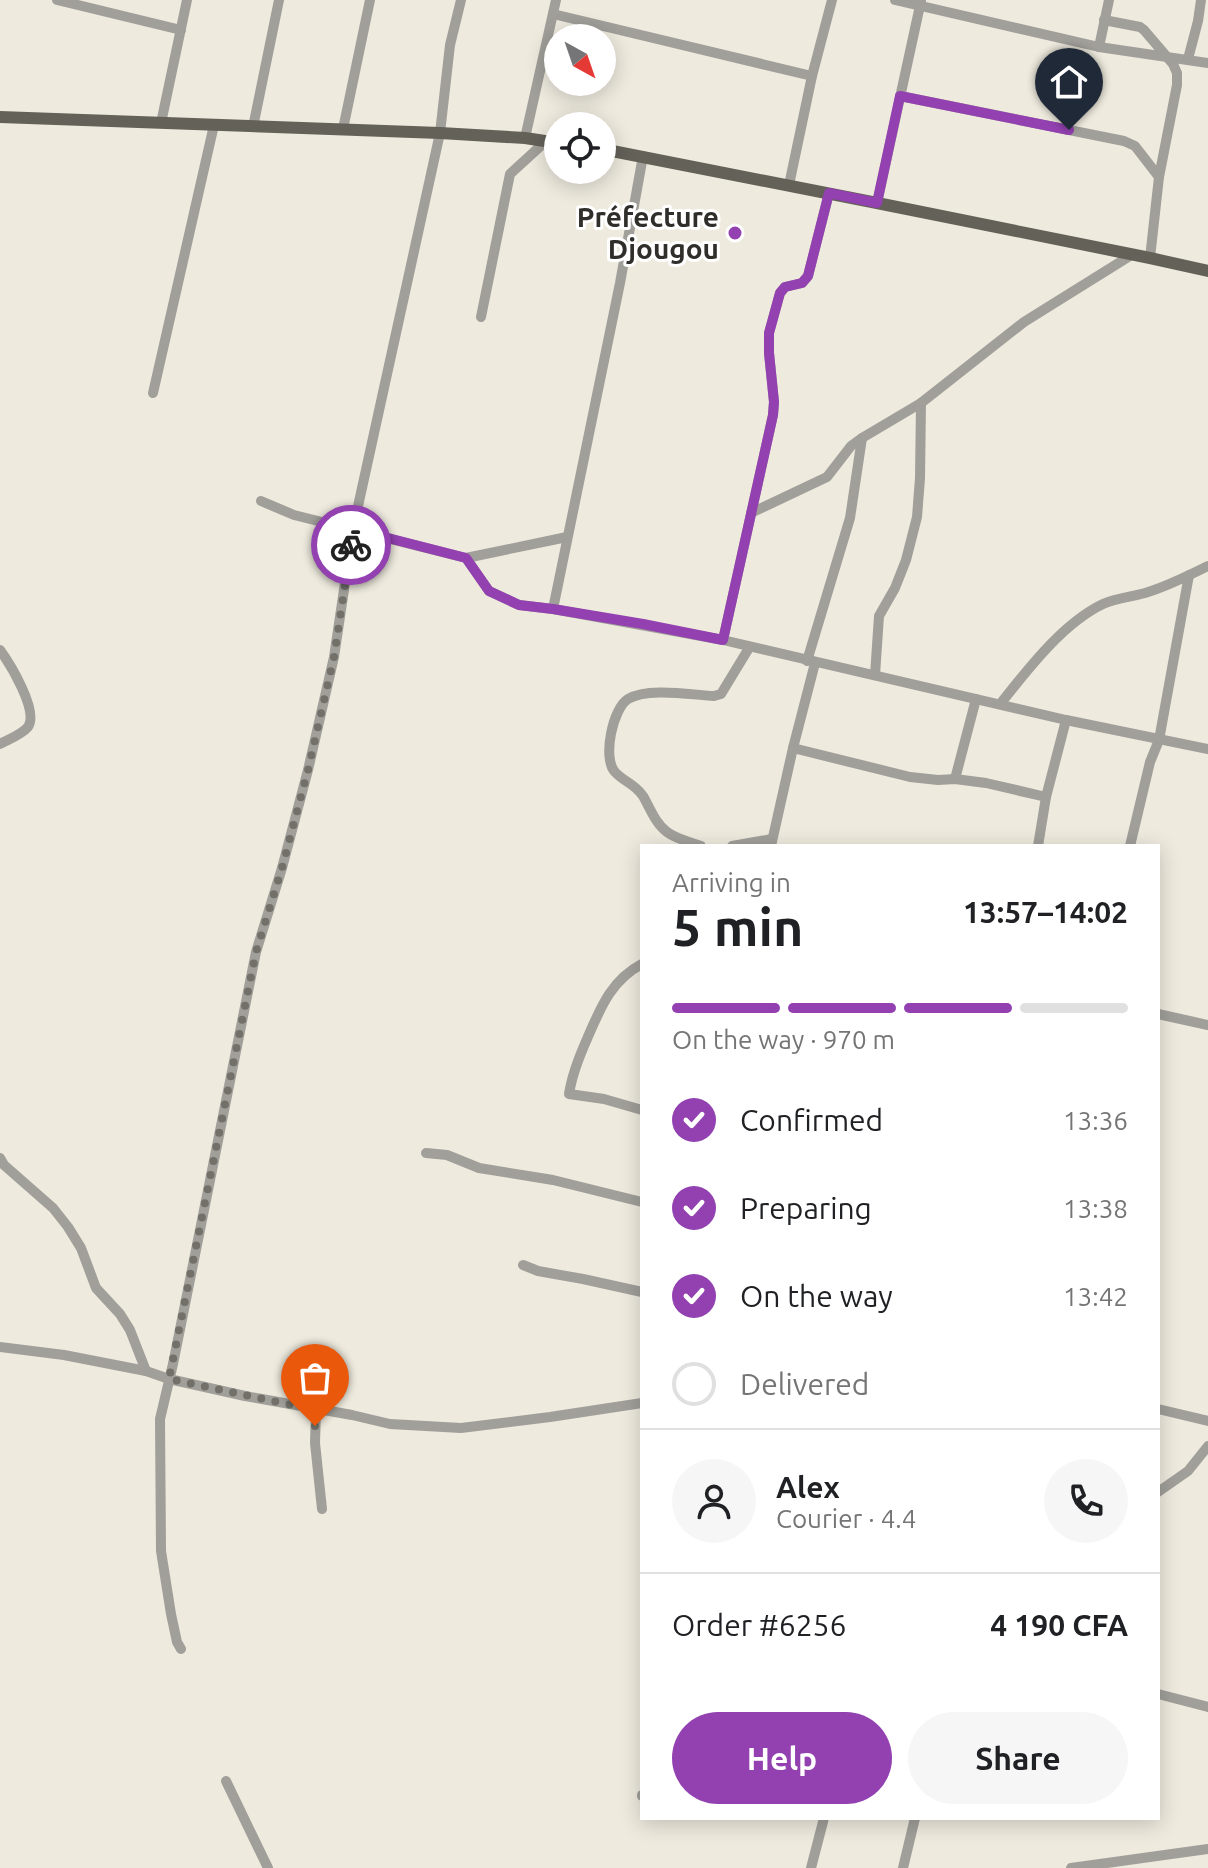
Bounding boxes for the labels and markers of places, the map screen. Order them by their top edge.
pin [1035,48,1103,130]
place label: Préfecture Djougou [577,201,719,264]
marker: Préfecture Djougou [726,224,744,242]
pin [281,1344,349,1426]

